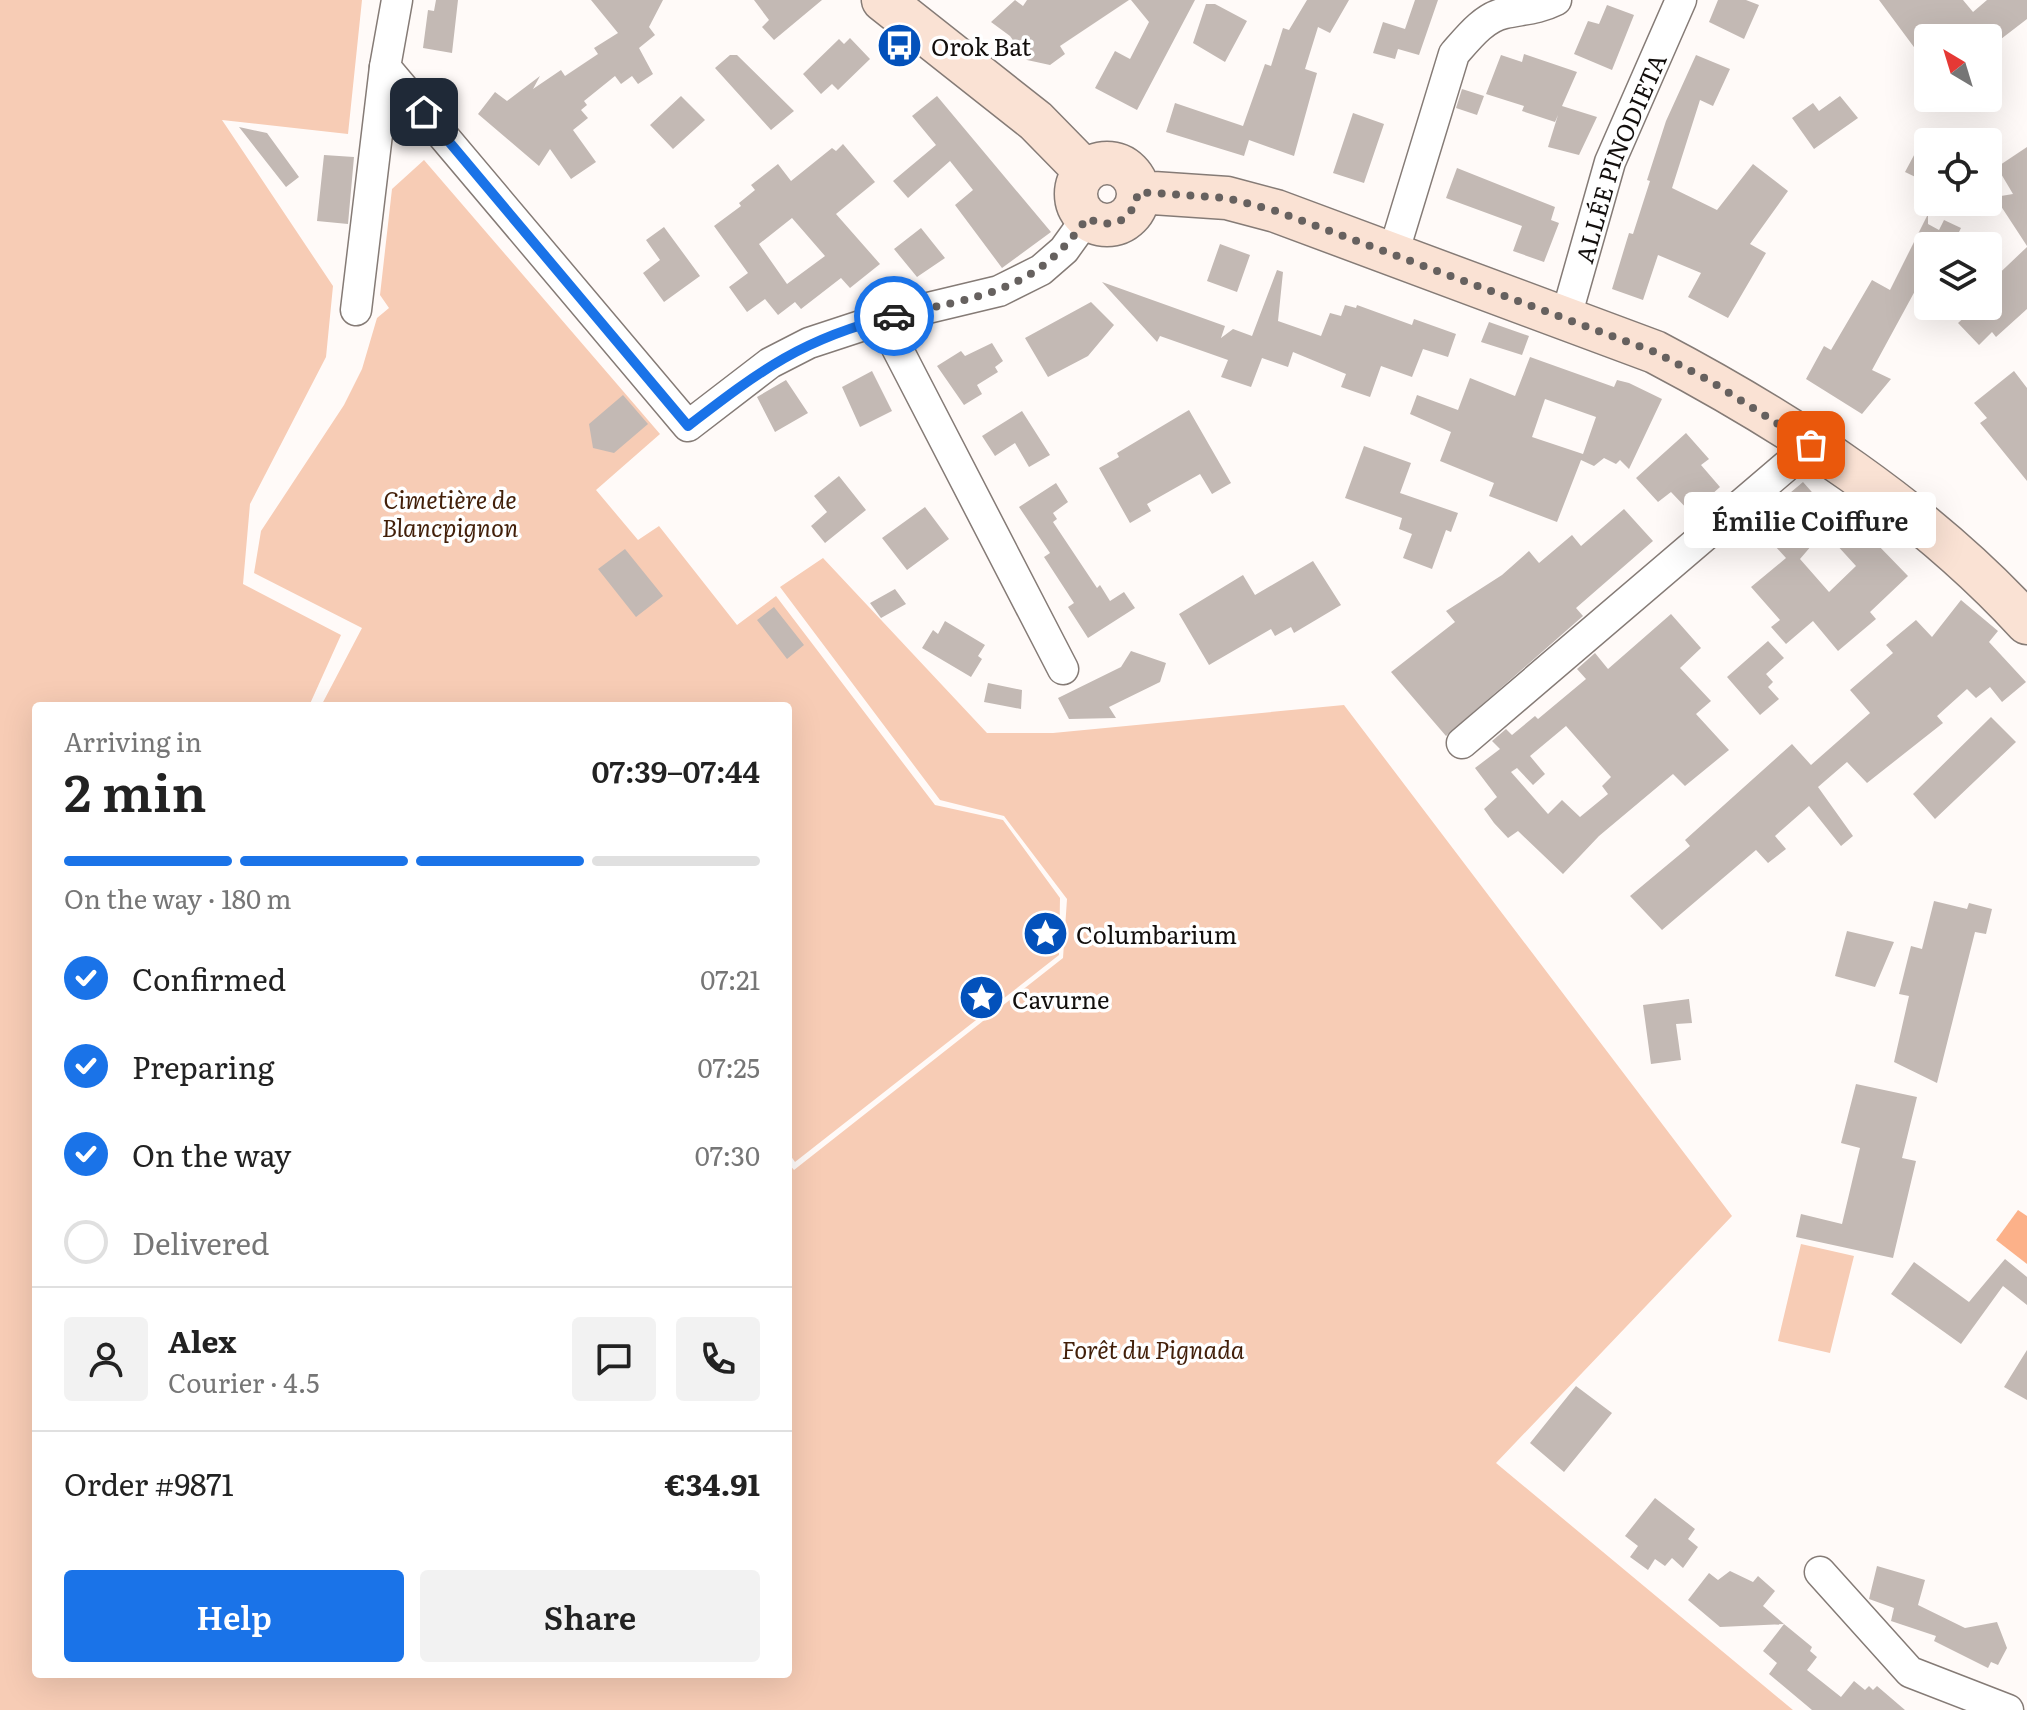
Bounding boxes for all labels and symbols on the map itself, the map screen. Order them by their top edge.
bus stop icon: Orok Bat [876,21,924,69]
north arrow [1914,24,2002,112]
place label: Orok Bat [931,28,1032,63]
street label: ALLÉE PINODIETA [1565,47,1673,267]
pin [390,78,458,146]
courier [854,276,934,356]
pin [1777,411,1845,479]
park label: Cimetière de Blancpignon [382,481,518,544]
callout: Émilie Coiffure [1685,493,1937,549]
place icon: Columbarium [1021,909,1069,957]
place label: Columbarium [1076,916,1237,951]
place icon: Cavurne [957,974,1005,1022]
place label: Cavurne [1012,981,1110,1016]
park label: Forêt du Pignada [1061,1331,1245,1366]

